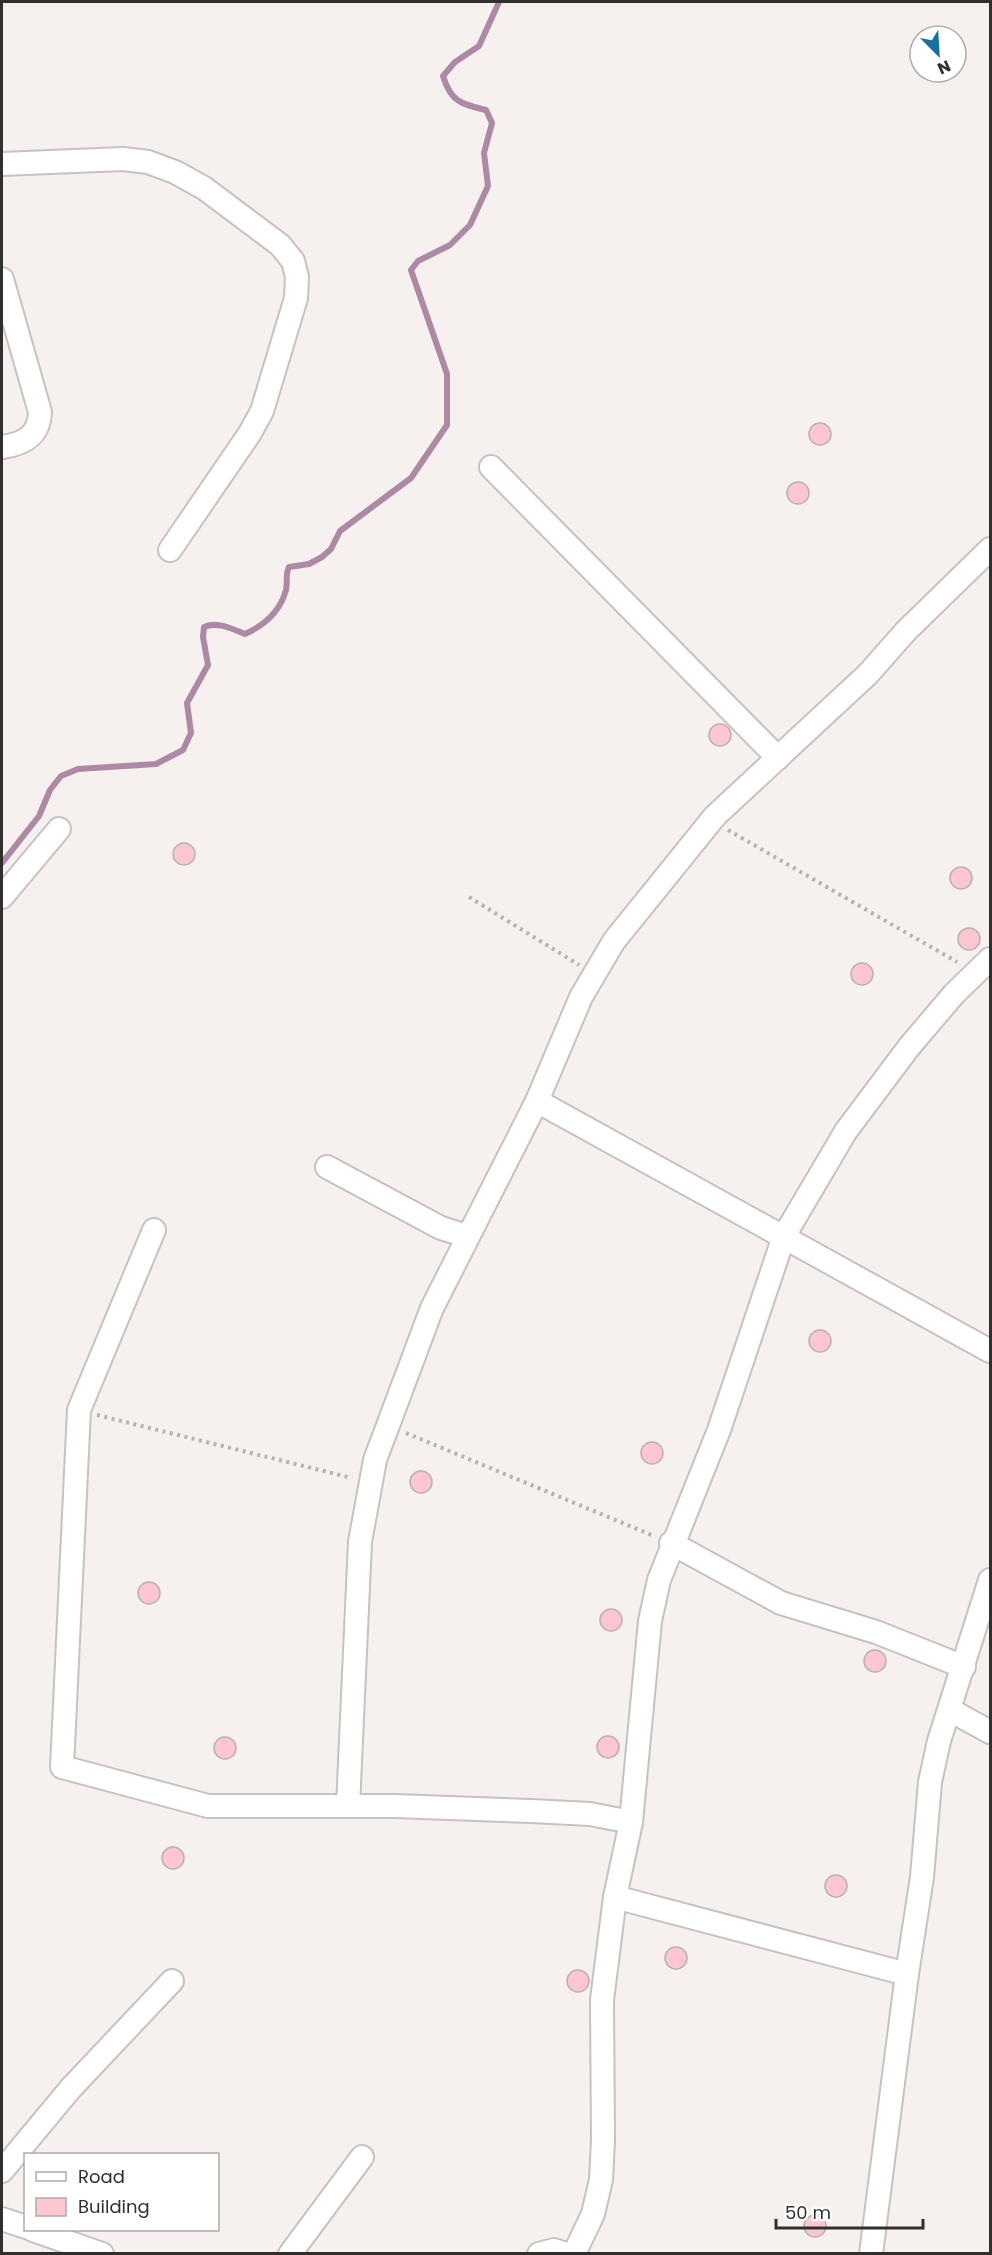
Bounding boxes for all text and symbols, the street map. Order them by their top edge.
north arrow [908,24,968,84]
text: N [934,54,954,80]
legend [24,2153,219,2231]
text: Road [78,2164,125,2189]
scale bar [776,2192,923,2230]
text: Building [78,2194,150,2219]
text: 50 m [785,2200,831,2225]

